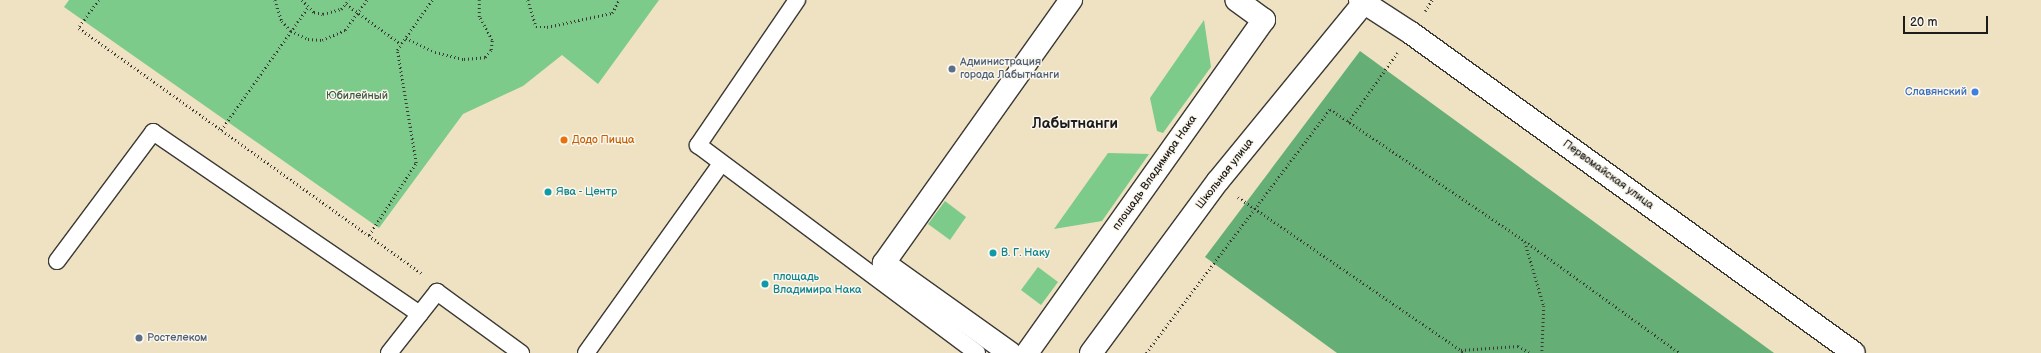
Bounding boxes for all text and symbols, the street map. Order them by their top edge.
scale bar [1905,8,1990,34]
text: 20 m [1910,15,1937,30]
place label: Администрация города Лабытнанги [960,56,1060,82]
marker: Администрация города Лабытнанги [947,64,957,74]
place label: Славянский [1905,85,1967,99]
marker: Славянский [1970,87,1980,97]
park label: Юбилейный [326,89,388,103]
street label: площадь Владимира Нака [1110,113,1200,233]
district label: Лабытнанги [1032,115,1118,133]
place label: Додо Пицца [572,133,634,147]
marker: Додо Пицца [559,135,569,145]
street label: Школьная улица [1193,136,1257,212]
street label: Первомайская улица [1560,138,1656,212]
place label: Ява - Центр [556,185,618,199]
marker: Ява - Центр [543,187,553,197]
place label: В. Г. Наку [1001,246,1050,260]
marker: В. Г. Наку [988,248,998,258]
place label: площадь Владимира Нака [773,271,861,297]
marker: площадь Владимира Нака [760,279,770,289]
place label: Ростелеком [147,331,207,345]
marker: Ростелеком [134,333,144,343]

